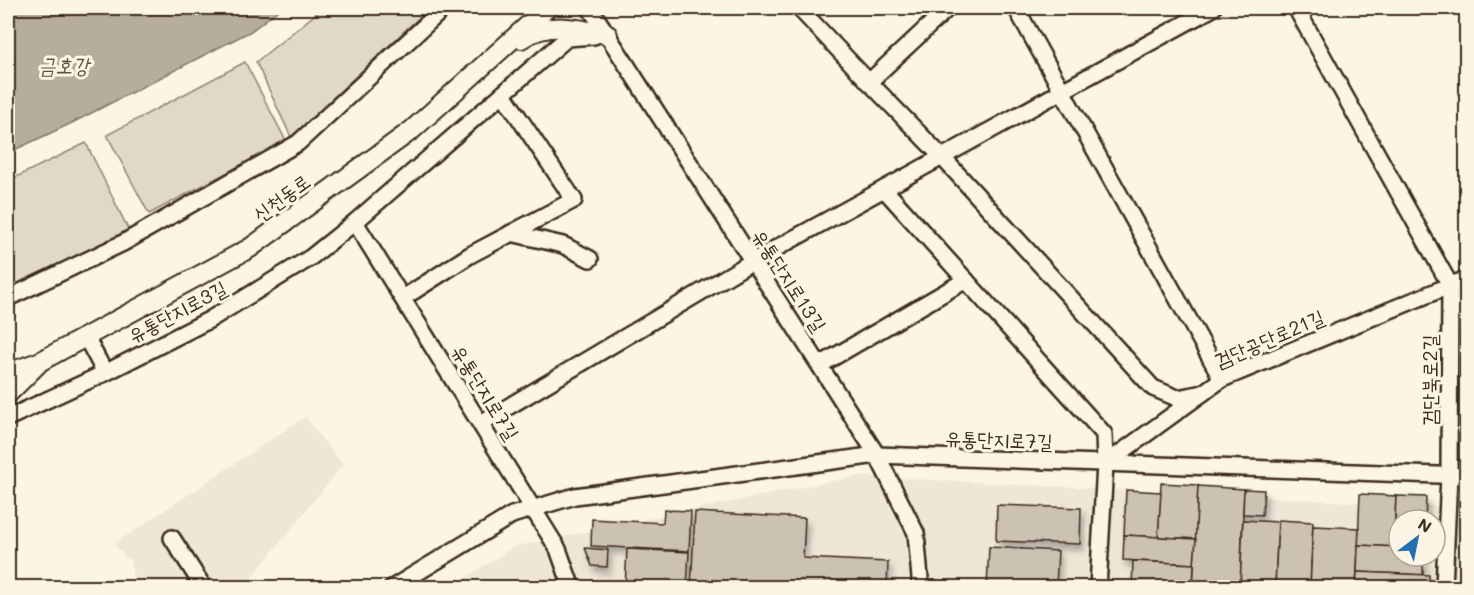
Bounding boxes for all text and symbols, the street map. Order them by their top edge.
water label: 금호강 [39,51,91,78]
street label: 신천동로 [247,168,315,226]
street label: 유통단지로13길 [747,224,833,336]
street label: 유통단지로3길 [123,274,231,348]
street label: 검단공단로21길 [1210,303,1328,373]
street label: 검단북로2길 [1416,334,1442,426]
street label: 유통단지로7길 [446,339,526,445]
street label: 유통단지로7길 [945,424,1053,454]
north arrow [1387,508,1447,568]
text: N [1414,513,1436,537]

